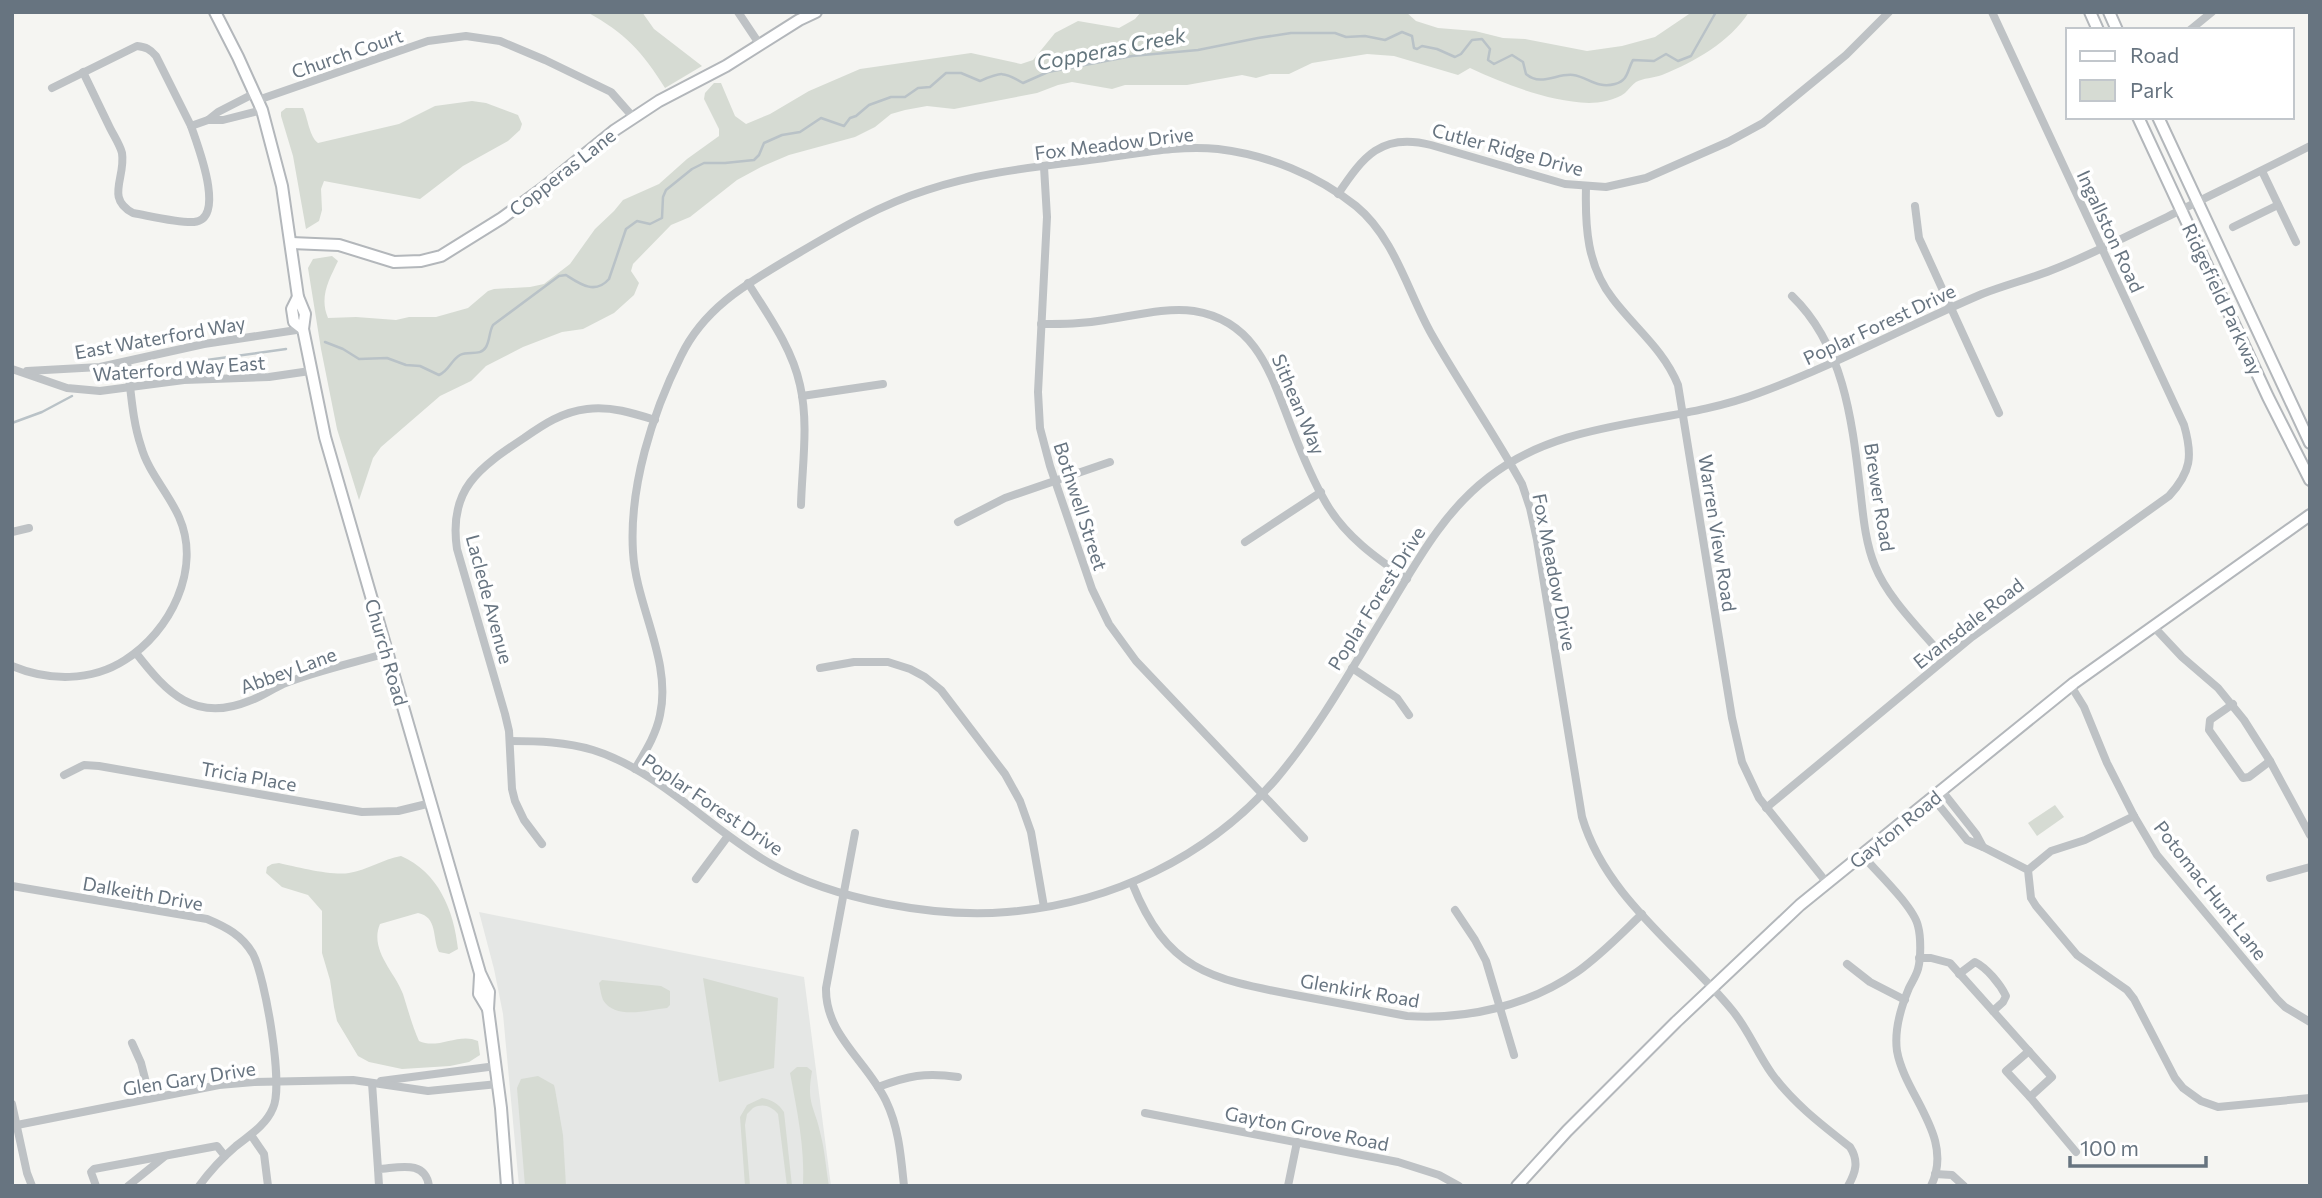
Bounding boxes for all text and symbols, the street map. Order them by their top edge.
water label: Copperas Creek [1034,21,1188,75]
street label: Church Court [288,23,406,83]
legend [2066,28,2294,119]
text: Road [2130,42,2179,67]
text: Park [2130,77,2174,102]
street label: Cutler Ridge Drive [1430,118,1586,180]
street label: Fox Meadow Drive [1033,122,1195,164]
street label: Copperas Lane [504,123,620,221]
street label: Ingallston Road [2073,166,2149,296]
street label: Ridgefield Parkway [2178,219,2268,379]
street label: Poplar Forest Drive [1799,279,1959,369]
street label: East Waterford Way [73,311,247,363]
street label: Waterford Way East [92,350,266,386]
street label: Sithean Way [1267,350,1331,458]
street label: Bothwell Street [1049,439,1113,573]
street label: Brewer Road [1860,441,1900,553]
street label: Warren View Road [1694,453,1742,613]
street label: Fox Meadow Drive [1528,491,1582,653]
street label: Poplar Forest Drive [1322,522,1430,674]
street label: Laclede Avenue [462,532,518,666]
street label: Evansdale Road [1908,573,2028,673]
street label: Church Road [361,596,413,708]
street label: Abbey Lane [237,642,339,698]
street label: Poplar Forest Drive [638,748,788,860]
street label: Tricia Place [199,756,299,796]
street label: Gayton Road [1844,785,1946,873]
street label: Potomac Hunt Lane [2150,816,2272,964]
street label: Dalkeith Drive [81,871,205,915]
street label: Glenkirk Road [1299,968,1421,1012]
street label: Glen Gary Drive [121,1056,257,1100]
street label: Gayton Grove Road [1223,1101,1391,1155]
scale bar [2070,1124,2206,1168]
text: 100 m [2080,1135,2139,1160]

